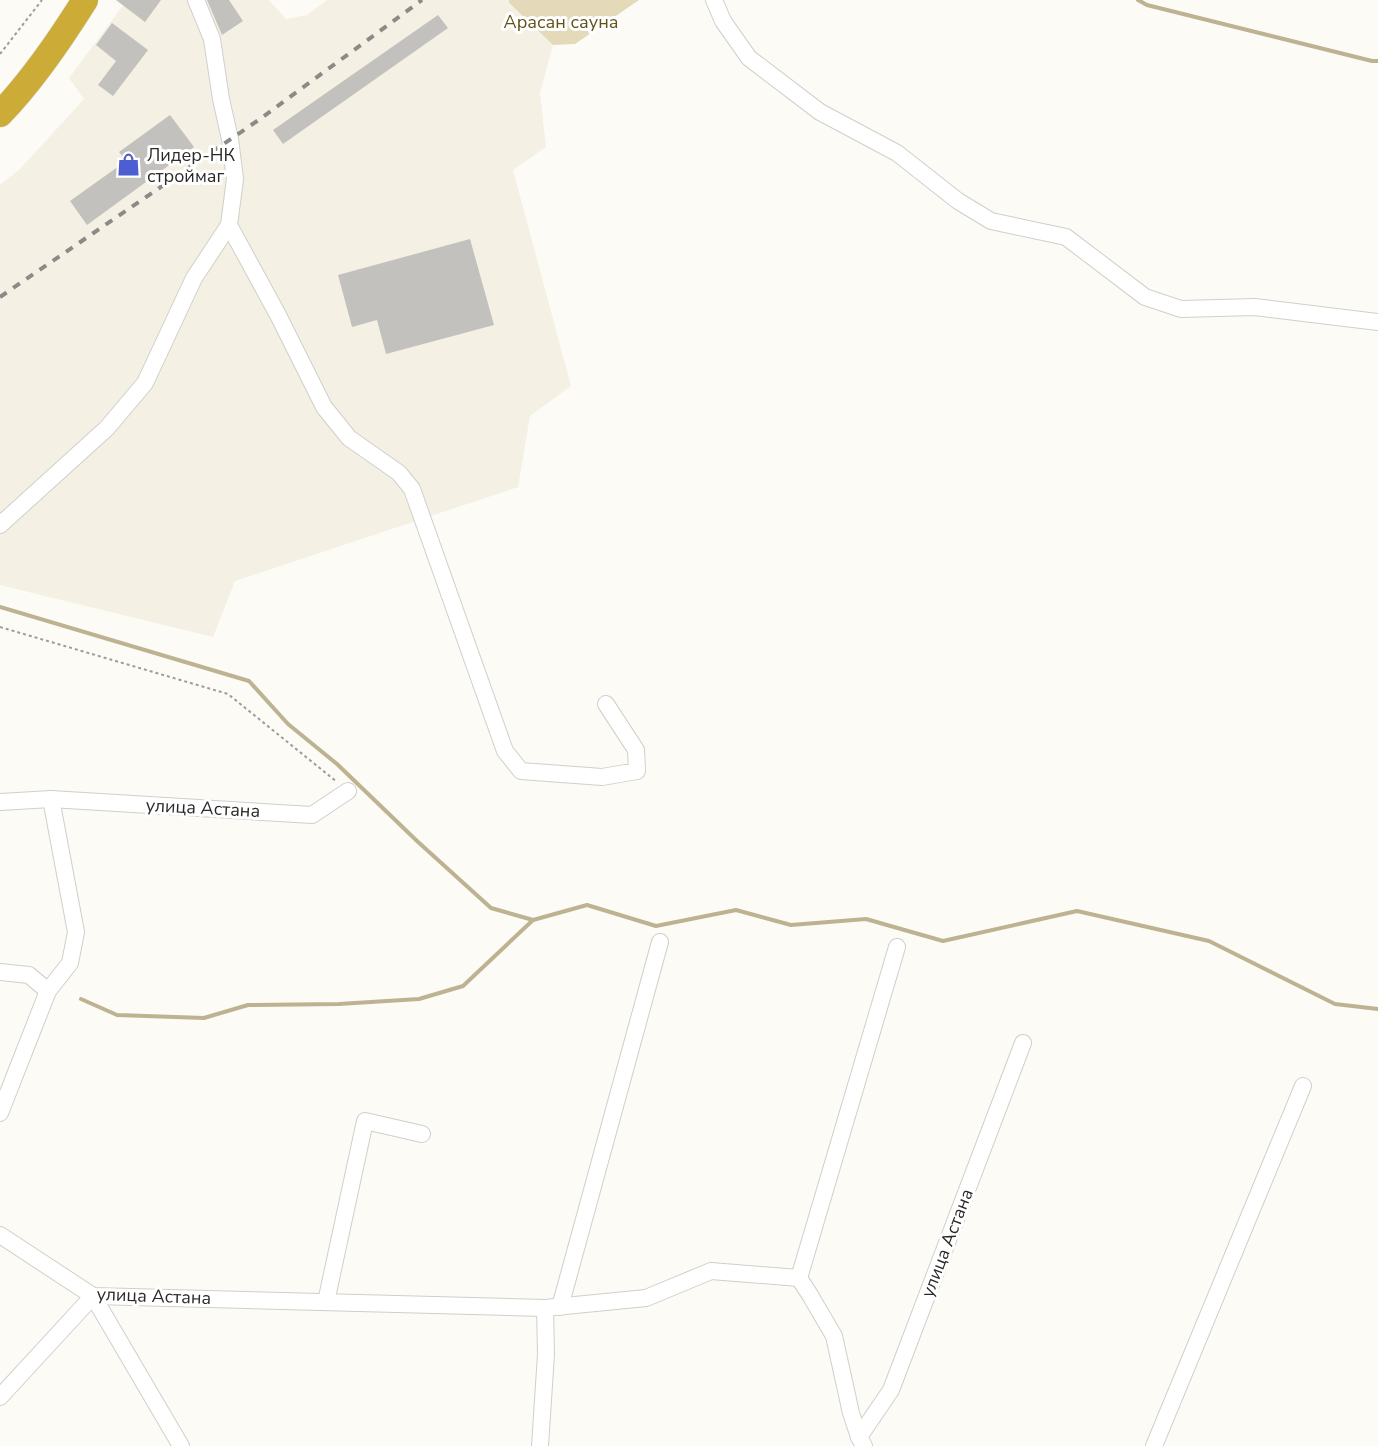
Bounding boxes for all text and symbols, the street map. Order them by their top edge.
park label: Арасан сауна [504,10,618,34]
place label: Лидер-НК строймаг [147,143,236,188]
shop icon: Лидер-НК строймаг [116,152,142,178]
street label: улица Астана [145,793,261,823]
street label: улица Астана [915,1185,979,1301]
street label: улица Астана [96,1282,212,1310]

